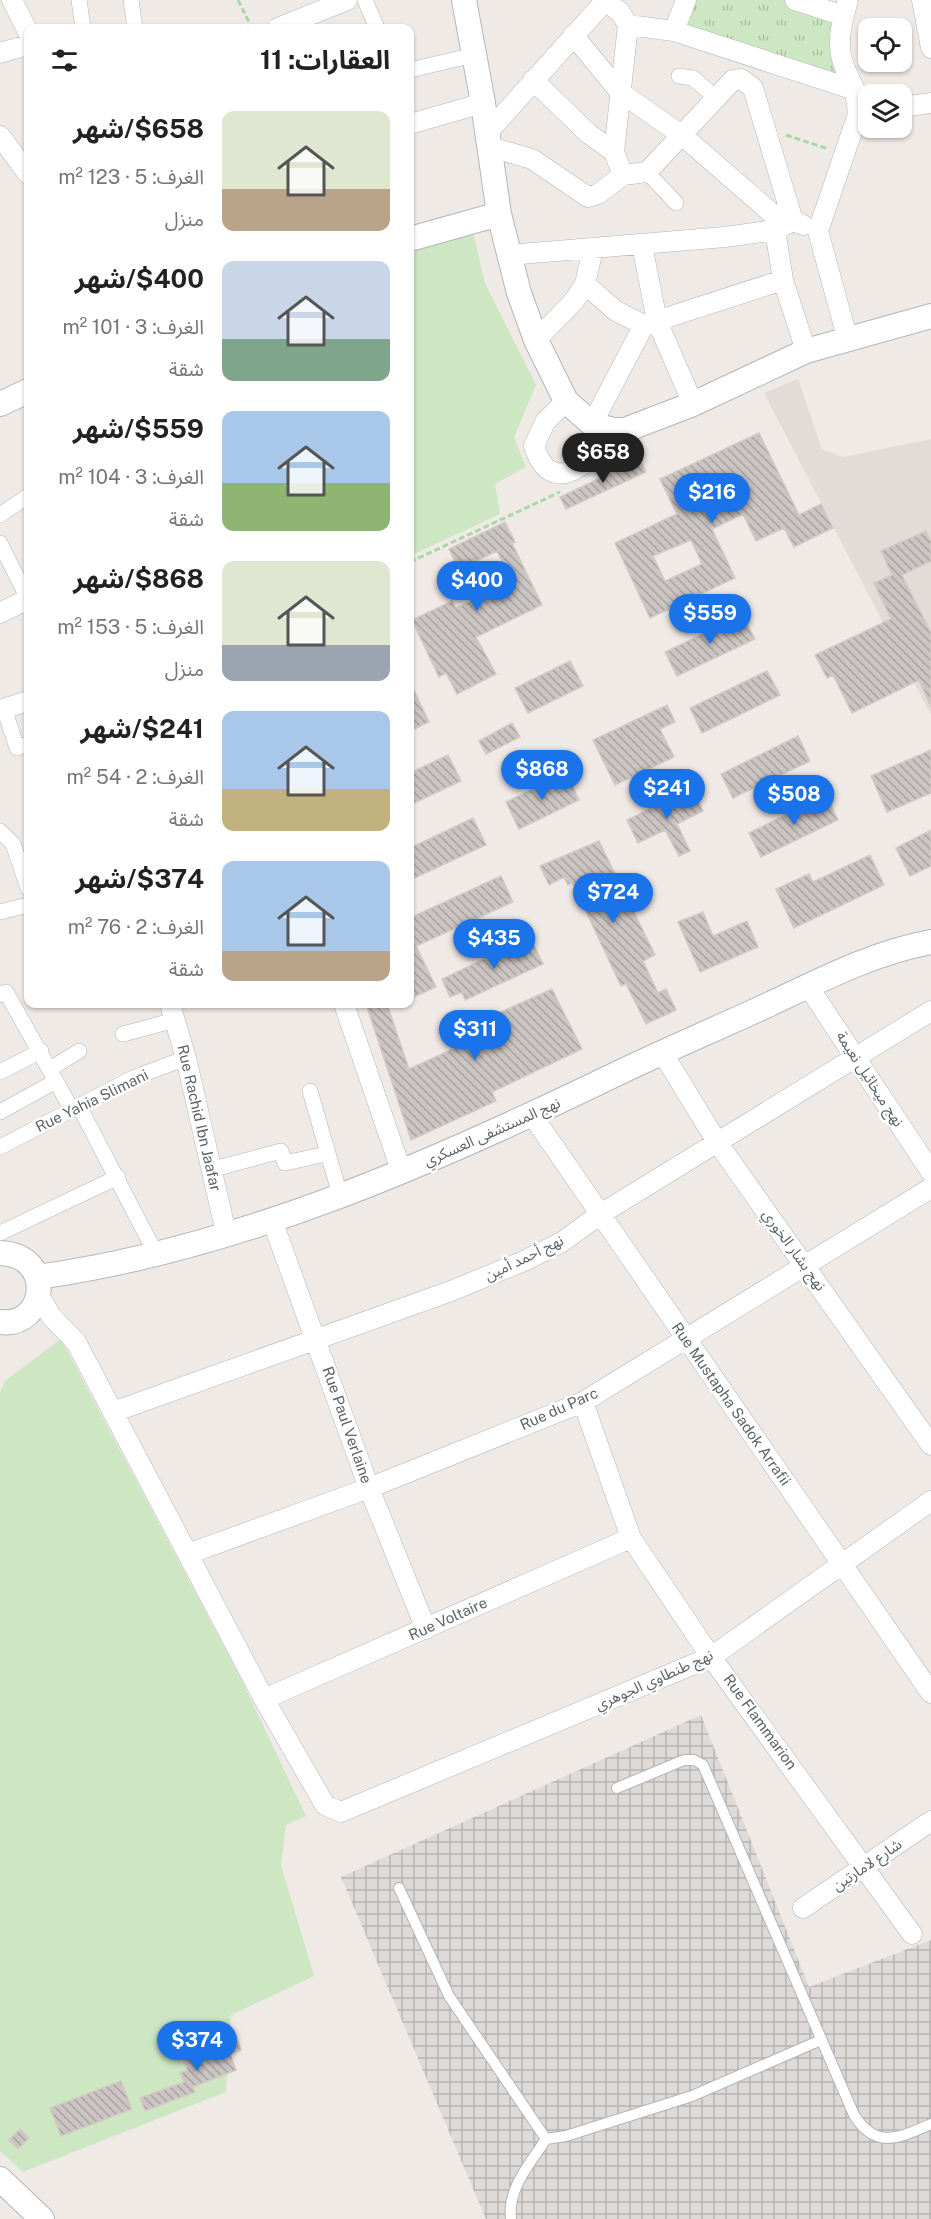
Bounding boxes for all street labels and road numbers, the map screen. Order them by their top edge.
street label: نهج ميخائيل نعيمة [830,1028,908,1132]
street label: Rue Rachid Ibn Jaafar [174,1043,225,1193]
street label: Rue Yahia Slimani [33,1066,151,1135]
street label: نهج المستشفى العسكري [421,1094,564,1173]
street label: نهج بشار الخوري [756,1206,830,1296]
street label: نهج أحمد أمين [482,1231,568,1288]
street label: Rue Mustapha Sadok Arrafii [668,1319,794,1488]
street label: Rue Paul Verlaine [319,1364,375,1486]
street label: Rue du Parc [517,1384,600,1433]
street label: Rue Voltaire [406,1594,490,1643]
street label: نهج طنطاوي الجوهري [592,1646,717,1717]
street label: Rue Flammarion [720,1671,801,1773]
street label: شارع لامارتين [829,1835,907,1897]

